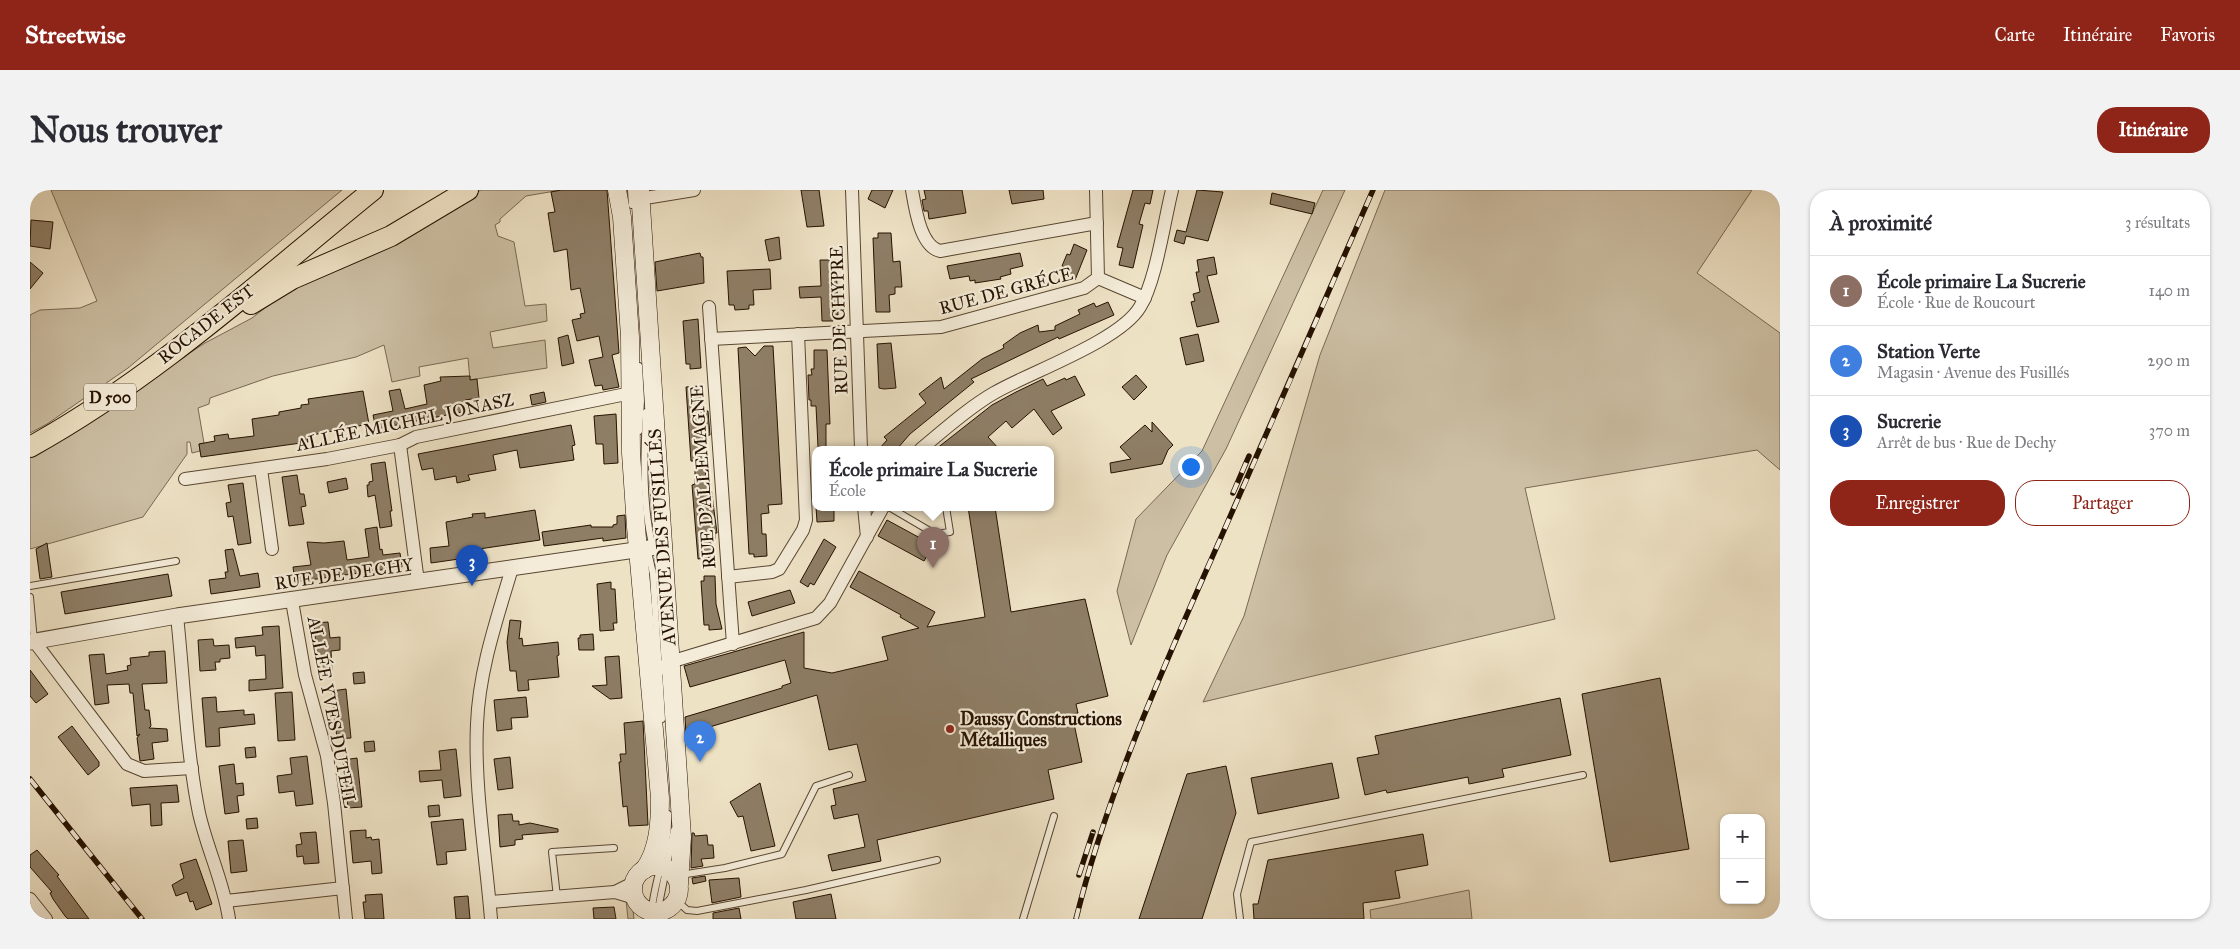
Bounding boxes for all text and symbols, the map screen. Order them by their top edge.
text: Streetwise [25,20,126,50]
text: Carte [1995,24,2035,46]
text: Itinéraire [2063,24,2132,46]
text: Favoris [2160,24,2215,46]
button: Itinéraire [2097,107,2210,153]
text: Nous trouver [30,109,222,152]
text: À proximité [1830,210,1932,236]
text: 3 résultats [2125,213,2190,232]
street label: RUE DE CHYPRE [825,245,853,395]
street label: RUE DE GRÉCE [936,261,1075,319]
text: École primaire La Sucrerie [1877,270,2086,293]
street label: ROCADE EST [153,279,259,369]
text: 1 [1843,281,1849,300]
text: 140 m [2149,281,2190,300]
text: École · Rue de Roucourt [1877,293,2036,312]
text: Station Verte [1877,340,1980,363]
text: 2 [1842,351,1850,370]
text: 290 m [2147,351,2190,370]
text: Magasin · Avenue des Fusillés [1877,363,2069,382]
road number: D 500 [84,383,136,410]
street label: RUE D'ALLEMAGNE [686,384,720,570]
street label: ALLÉE MICHEL JONASZ [293,386,516,457]
text: Sucrerie [1877,410,1941,433]
text: 3 [1843,421,1849,440]
text: 370 m [2149,421,2190,440]
street label: AVENUE DES FUSILLÉS [641,428,681,647]
text: Arrêt de bus · Rue de Dechy [1877,433,2056,452]
popup [812,446,1054,511]
your location [1178,454,1204,480]
text: École primaire La Sucrerie [829,458,1037,481]
button: Enregistrer [1830,480,2005,526]
button: Partager [2015,480,2190,526]
text: École [829,481,866,500]
pin: 1 [917,527,949,568]
pin: 3 [456,545,488,586]
street label: RUE DE DECHY [273,553,415,595]
street label: ALLÉE YVES DUTEIL [302,613,363,810]
place label: Daussy Constructions Métalliques [960,708,1122,752]
pin: 2 [684,721,716,762]
marker: Daussy Constructions Métalliques [944,723,956,735]
map controls [1720,814,1765,904]
button: + [1720,814,1765,859]
button: − [1720,859,1765,904]

